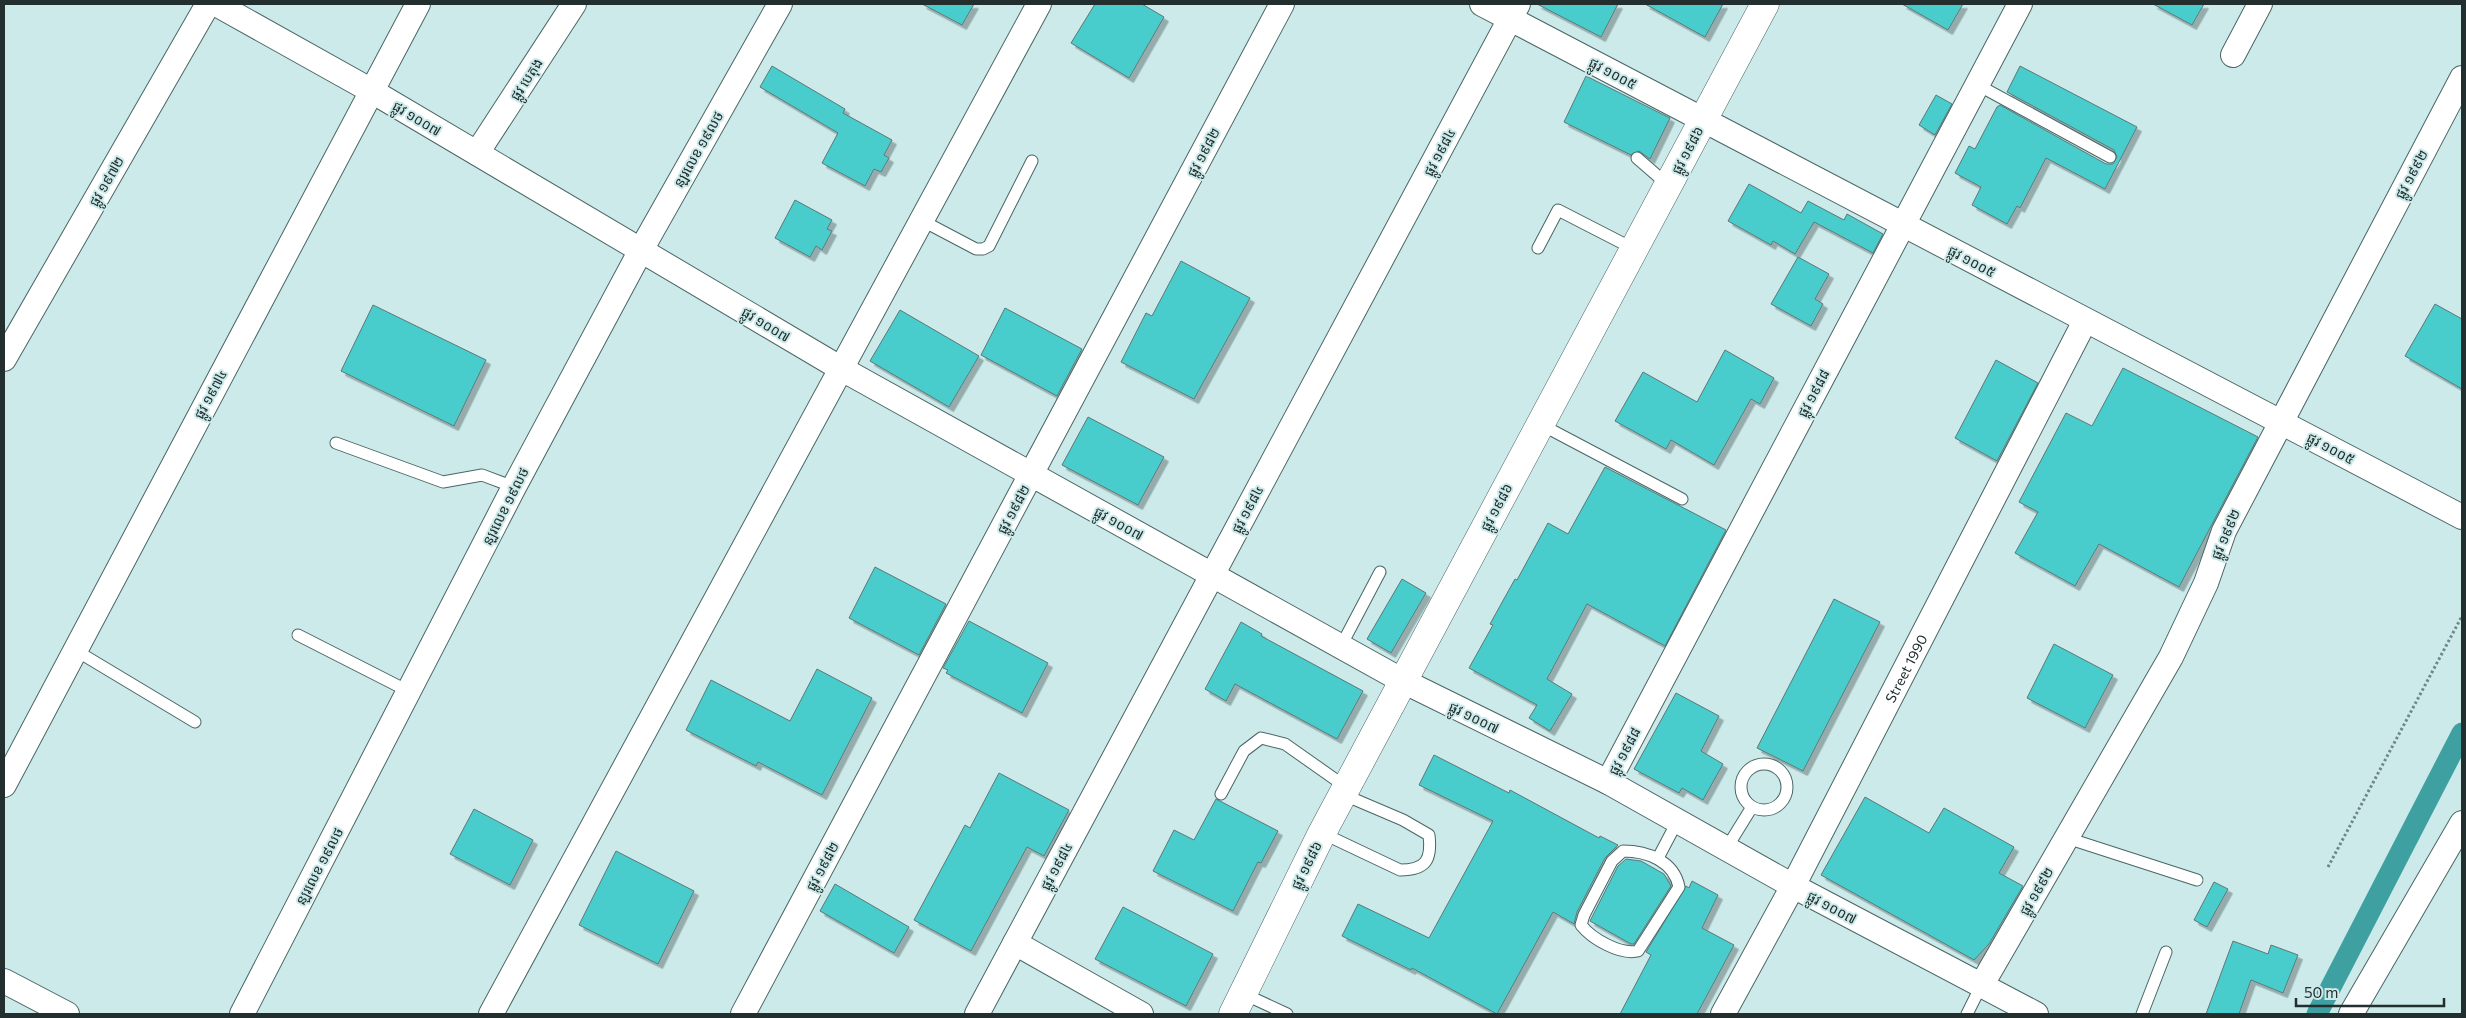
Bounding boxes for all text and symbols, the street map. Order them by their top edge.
street label: ផ្លូវ ១០០៥ [1584,53,1640,96]
street label: ផ្លូវ បេតុង [506,55,549,106]
street label: ផ្លូវ ១០០៧ [387,97,444,143]
street label: ន្ឡរលេខ ១៩លថ [669,108,728,191]
street label: ផ្លូវ ១៩៨៦ [1667,123,1710,179]
street label: ផ្លូវ ១៩៨២ [1183,124,1227,181]
street label: ផ្លូវ ១៩៨៤ [1419,125,1462,181]
street label: ផ្លូវ ១៩៩២ [2391,146,2435,203]
street label: ផ្លូវ ១៩៧២ [85,153,131,211]
street label: ផ្លូវ ១០០៥ [1943,241,1999,284]
street label: ផ្លូវ ១០០៧ [736,303,793,349]
street label: ផ្លូវ ១៩៧៤ [190,366,234,424]
street label: ផ្លុវ ១៩៨៨ [1793,366,1836,422]
street label: ផ្លូវ ១០០៥ [2302,428,2358,471]
street label: ន្ឡរលេខ ១៩លថ [478,464,533,548]
street label: ផ្លូវ ១៩៨៦ [1476,480,1519,536]
street label: ផ្លូវ ១៩៨២ [993,481,1037,538]
street label: ផ្លូវ ១៩៨៤ [1227,482,1270,538]
street label: ផ្លូវ ១០០៧ [1089,503,1147,547]
street label: ផ្លូវ ១៩៩២ [2207,506,2247,563]
street label: Street 1990 [1881,631,1930,705]
street label: ផ្លូវ ១០០៧ [1444,698,1502,740]
street label: ផ្លុវ ១៩៨៨ [1604,724,1647,780]
street label: ន្ឡរលេខ ១៩លថ [291,824,347,908]
street label: ផ្លូវ ១៩៨២ [802,838,846,895]
street label: ផ្លូវ ១៩៨៦ [1287,838,1329,894]
street label: ផ្លូវ ១៩៨៤ [1036,839,1079,895]
street label: ផ្លូវ ១៩៩២ [2015,864,2060,920]
street label: ផ្លូវ ១០០៧ [1802,887,1860,931]
scale bar [2296,976,2444,1008]
text: 50 m [2304,983,2338,1001]

